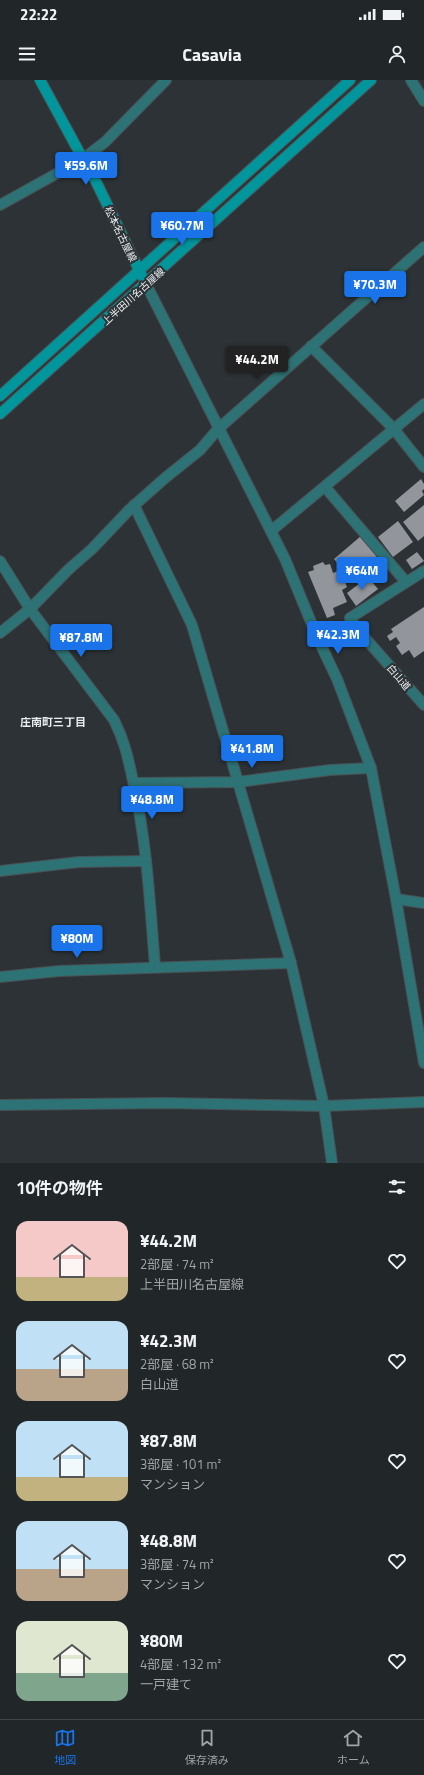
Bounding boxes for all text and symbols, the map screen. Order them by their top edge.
text: 22:22 [20,3,57,26]
text: Casavia [182,41,242,68]
icon: menu [16,43,38,65]
icon: person [386,43,408,65]
pin: ¥59.6M [53,152,119,186]
text: ¥59.6M [64,155,108,175]
street label: 松本名古屋線 [101,204,140,264]
pin: ¥60.7M [149,212,215,246]
text: ¥60.7M [160,215,204,235]
street label: 上半田川名古屋線 [99,264,168,329]
pin: ¥70.3M [342,271,408,305]
text: ¥70.3M [353,274,397,294]
pin: ¥44.2M [224,346,290,380]
text: ¥44.2M [235,349,279,369]
pin: ¥64M [338,557,386,591]
text: ¥64M [346,560,379,580]
pin: ¥42.3M [305,621,371,655]
pin: ¥87.8M [48,624,114,658]
text: ¥42.3M [316,624,360,644]
text: ¥87.8M [59,627,103,647]
street label: 白山道 [383,661,414,694]
district label: 庄南町三丁目 [20,714,86,730]
pin: ¥41.8M [219,735,285,769]
text: ¥41.8M [230,738,274,758]
pin: ¥48.8M [119,786,185,820]
text: ¥48.8M [130,789,174,809]
pin: ¥80M [53,925,101,959]
text: ¥80M [61,928,94,948]
text: 10件の物件 [16,1175,103,1201]
icon: filters [386,1176,408,1198]
text: ¥44.2M [140,1228,197,1254]
icon: home [48,1237,96,1285]
icon: heart [386,1250,408,1272]
text: 2部屋 · 74 m² [140,1254,214,1274]
text: 上半田川名古屋線 [140,1274,244,1294]
text: ¥42.3M [140,1328,197,1354]
icon: home [48,1337,96,1385]
icon: heart [386,1350,408,1372]
text: 2部屋 · 68 m² [140,1354,214,1374]
text: 白山道 [140,1374,179,1394]
text: ¥87.8M [140,1428,197,1454]
icon: home [48,1437,96,1485]
icon: heart [386,1450,408,1472]
text: 3部屋 · 101 m² [140,1454,221,1474]
text: マンション [140,1474,205,1494]
text: ¥48.8M [140,1528,197,1554]
icon: home [48,1537,96,1585]
icon: heart [386,1550,408,1572]
text: 3部屋 · 74 m² [140,1554,214,1574]
text: マンション [140,1574,205,1594]
text: ¥80M [140,1628,183,1654]
icon: home [48,1637,96,1685]
icon: heart [386,1650,408,1672]
text: 4部屋 · 132 m² [140,1654,221,1674]
text: 一戸建て [140,1674,192,1694]
tab: 地図 [54,1727,76,1768]
tab: 保存済み [185,1727,229,1768]
tab: ホーム [337,1727,370,1768]

